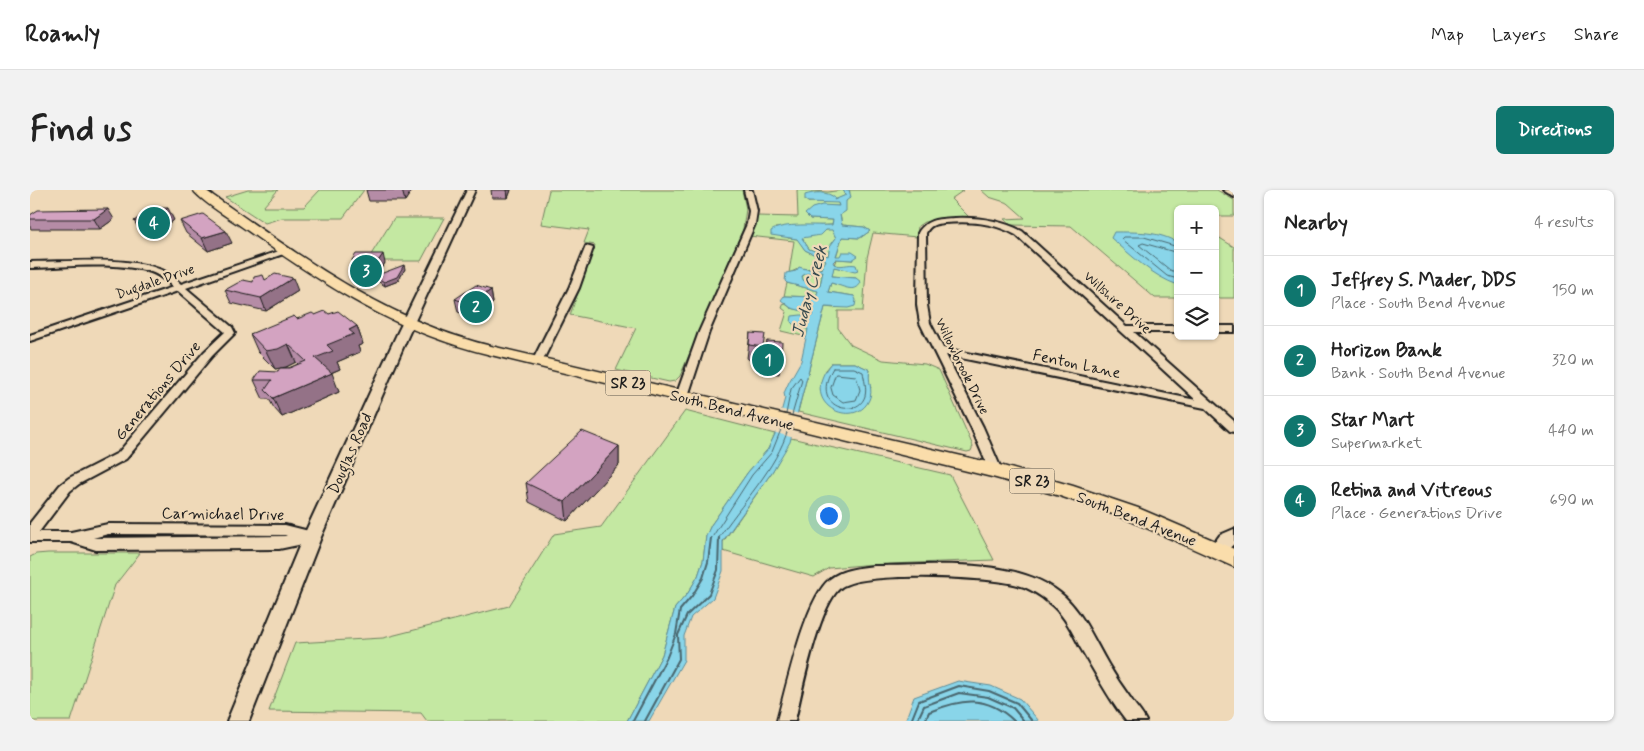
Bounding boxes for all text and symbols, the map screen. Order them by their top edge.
text: Roamly [25,19,100,50]
text: Map [1431,23,1464,47]
text: Layers [1492,23,1546,47]
text: Share [1574,23,1619,47]
button: Directions [1496,106,1614,154]
text: Find us [30,107,132,153]
pin: 4 [138,204,170,242]
map controls [1174,205,1219,340]
button: + [1174,205,1219,250]
text: Nearby [1284,209,1348,237]
text: 4 results [1534,212,1594,233]
water label: Juday Creek [786,242,834,340]
button: − [1174,250,1219,295]
pin: 3 [350,252,382,290]
street label: Dugdale Drive [114,260,198,306]
street label: Willshire Drive [1080,268,1155,338]
text: Jeffrey S. Mader, DDS [1331,268,1516,293]
text: 1 [1296,280,1304,301]
text: 150 m [1552,280,1594,301]
pin: 2 [460,288,492,326]
text: Place · South Bend Avenue [1331,293,1505,314]
button: layers [1174,295,1219,340]
street label: Willowbrook Drive [931,315,993,418]
street label: Generations Drive [110,337,206,445]
text: Horizon Bank [1331,338,1442,363]
pin: 1 [752,341,784,379]
street label: Fenton Lane [1031,345,1123,384]
text: 2 [1296,350,1304,371]
text: 320 m [1552,350,1594,371]
text: Bank · South Bend Avenue [1331,363,1506,384]
road number: SR 23 [606,370,650,396]
street label: South Bend Avenue [668,385,796,436]
text: Star Mart [1331,408,1415,433]
street label: Douglas Road [323,410,379,498]
text: 3 [1296,420,1304,441]
text: 440 m [1548,420,1594,441]
text: Supermarket [1331,433,1422,454]
road number: SR 23 [1010,468,1054,494]
text: Retina and Vitreous [1331,478,1492,503]
street label: South Bend Avenue [1073,487,1199,552]
text: 4 [1295,490,1305,511]
text: 690 m [1550,490,1594,511]
street label: Carmichael Drive [161,503,285,526]
your location [816,503,842,529]
text: Place · Generations Drive [1331,503,1502,524]

